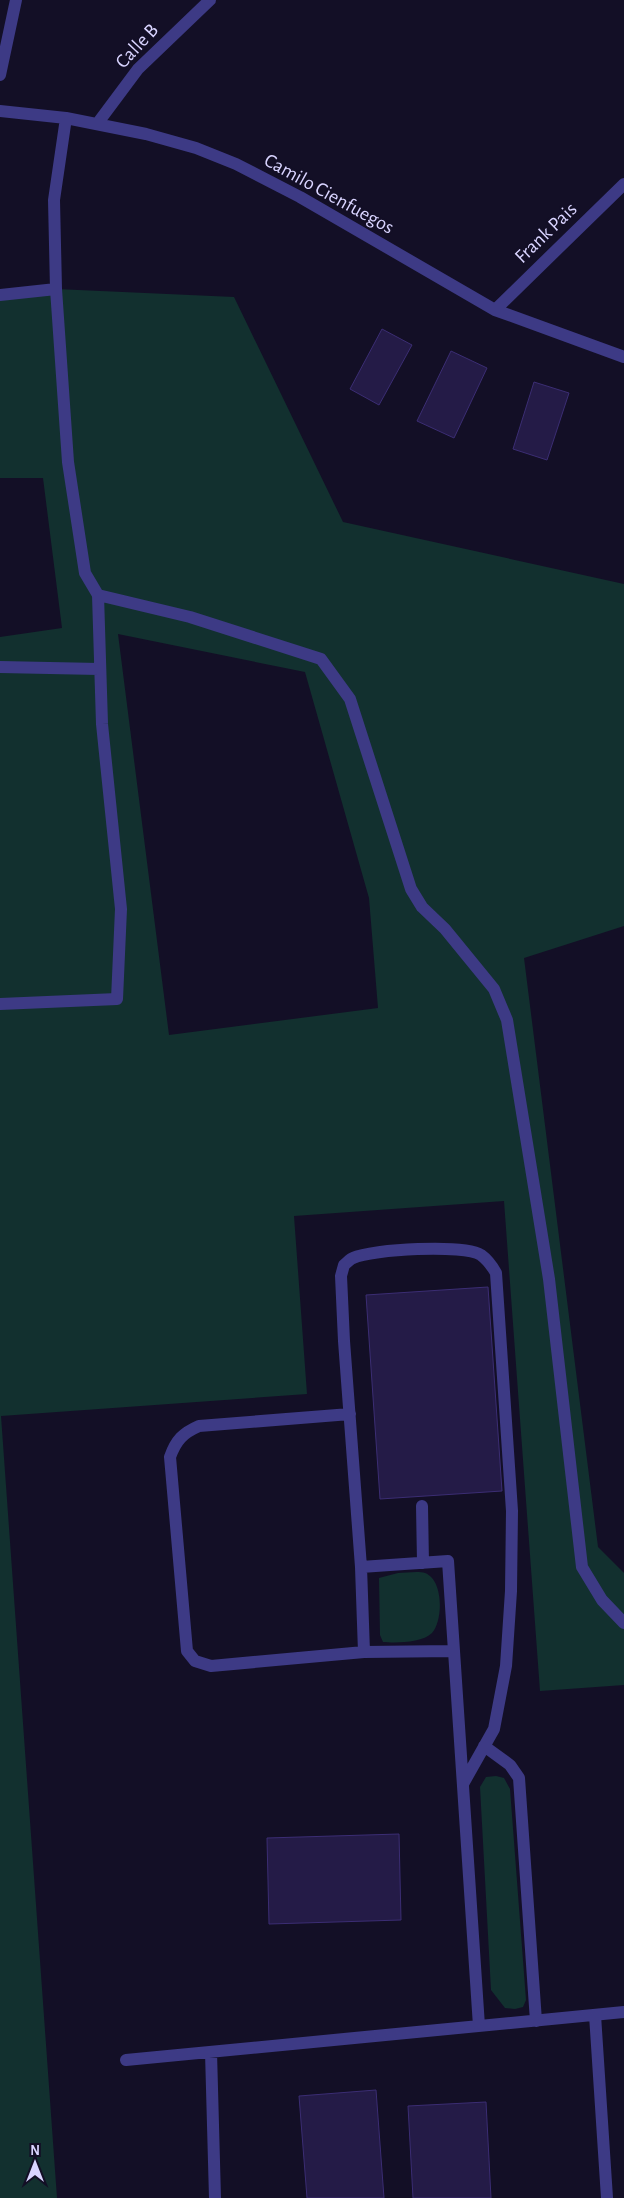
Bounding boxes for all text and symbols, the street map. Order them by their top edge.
street label: Calle B [112,20,162,72]
street label: Camilo Cienfuegos [261,150,397,238]
street label: Frank Pais [511,199,581,267]
north arrow [10,2138,60,2188]
text: N [30,2144,40,2158]

